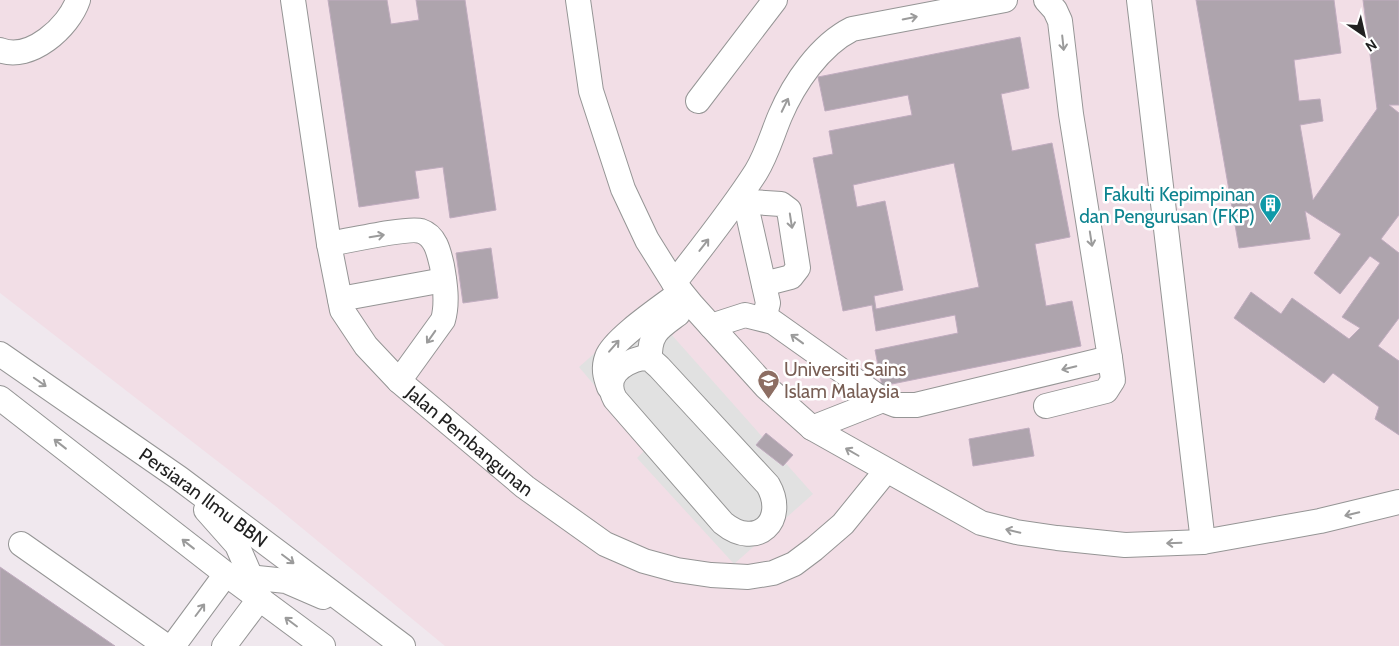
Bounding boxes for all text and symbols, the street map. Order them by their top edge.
north arrow [1339,10,1389,60]
one-way arrow [902,13,918,23]
one-way arrow [1058,35,1068,51]
text: N [1362,36,1380,56]
one-way arrow [781,98,790,113]
place label: Fakulti Kepimpinan dan Pengurusan (FKP) [1079,183,1255,228]
building icon: Fakulti Kepimpinan dan Pengurusan (FKP) [1259,193,1283,224]
one-way arrow [786,213,796,229]
one-way arrow [1086,230,1096,246]
one-way arrow [369,231,385,241]
one-way arrow [698,239,709,252]
one-way arrow [426,330,436,344]
one-way arrow [791,334,805,344]
one-way arrow [609,340,620,353]
place label: Universiti Sains Islam Malaysia [784,358,906,403]
one-way arrow [1062,364,1078,373]
school or university icon: Universiti Sains Islam Malaysia [756,368,780,399]
one-way arrow [33,377,47,387]
street label: Jalan Pembangunan [401,380,538,501]
one-way arrow [54,439,67,450]
street label: Persiaran Ilmu BBN [135,443,272,552]
one-way arrow [846,446,860,456]
one-way arrow [1344,510,1360,519]
one-way arrow [1005,526,1021,535]
one-way arrow [1167,538,1183,548]
one-way arrow [182,539,195,550]
one-way arrow [281,554,295,564]
one-way arrow [194,604,205,617]
one-way arrow [285,617,298,628]

